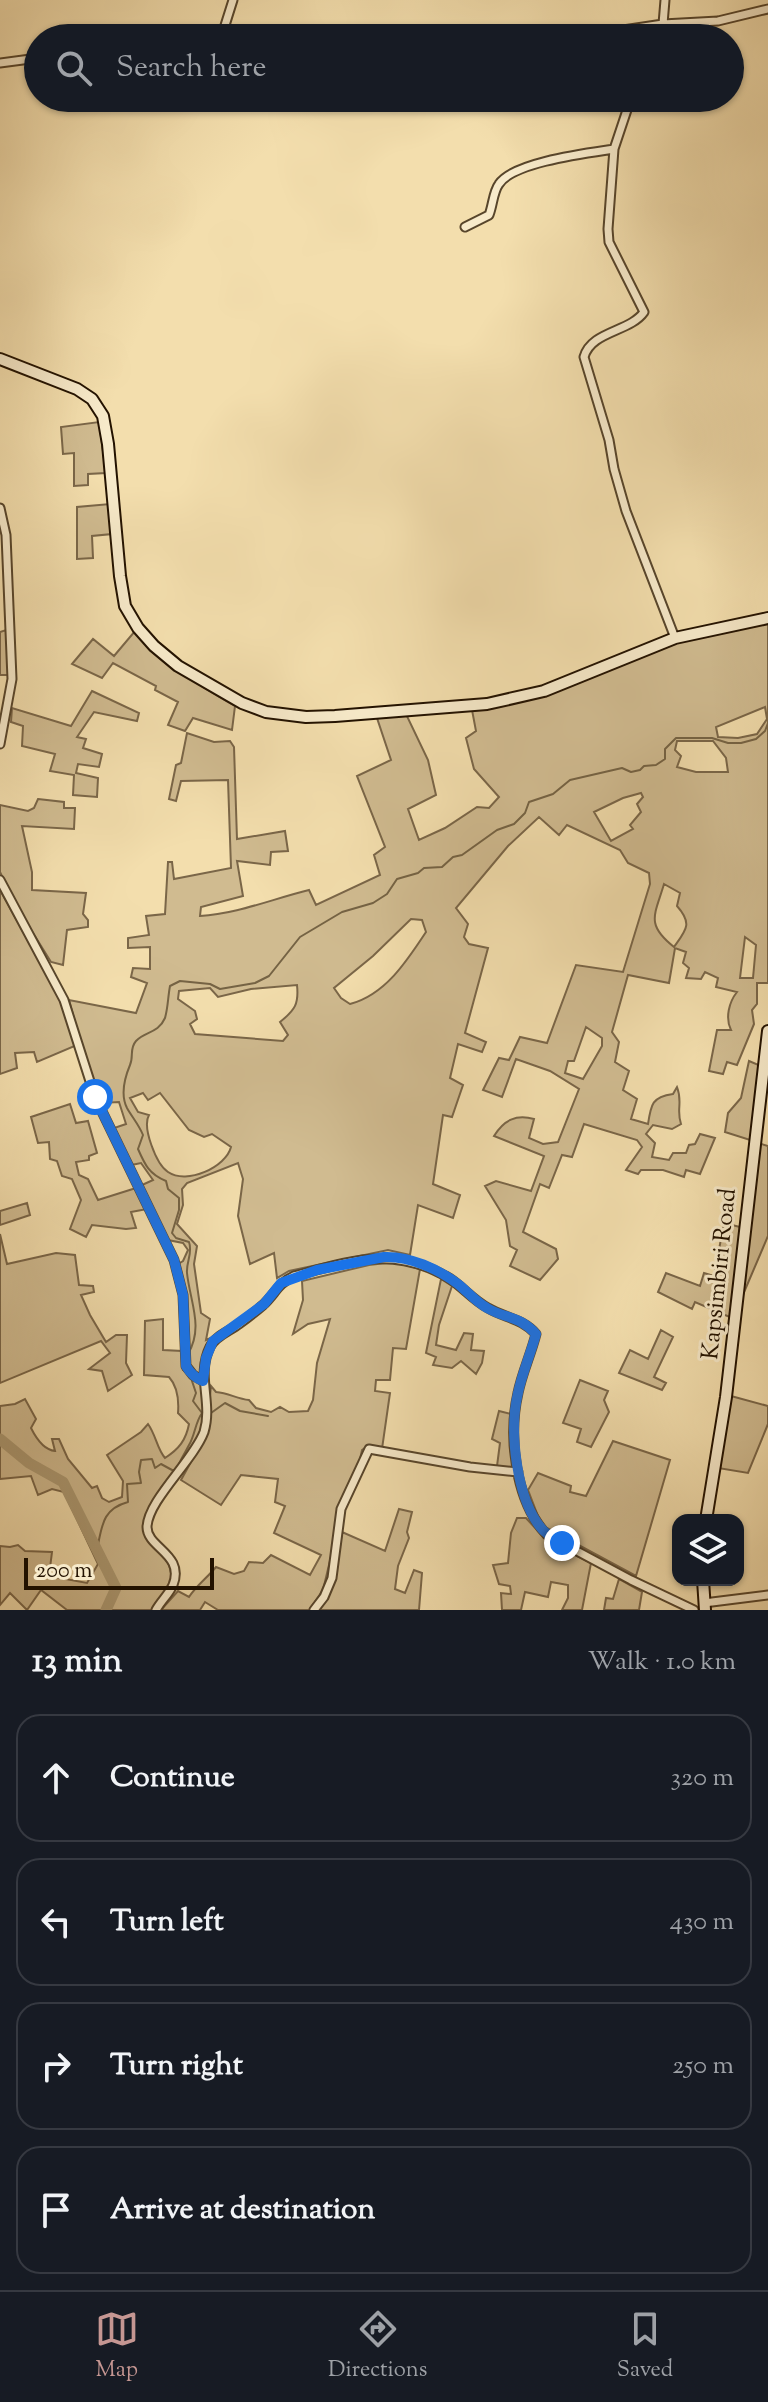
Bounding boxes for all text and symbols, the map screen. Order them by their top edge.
search box [24,24,744,112]
icon: search [52,46,96,90]
text: Search here [116,47,266,90]
route start [77,1079,113,1115]
street label: Kapsimbiri Road [694,1186,746,1361]
map controls [672,1514,744,1586]
button: layers [672,1514,744,1586]
route end [544,1525,580,1561]
scale bar [24,1554,214,1590]
text: 200 m [36,1556,92,1588]
text: 13 min [32,1638,122,1687]
text: Walk · 1.0 km [588,1644,736,1681]
icon: ahead [34,1756,78,1800]
text: Continue [110,1757,235,1800]
text: 320 m [671,1760,734,1797]
icon: left [34,1900,78,1944]
text: Turn left [110,1901,224,1944]
text: 430 m [670,1904,734,1941]
icon: right [34,2044,78,2088]
text: Turn right [110,2045,243,2088]
text: 250 m [672,2048,734,2085]
icon: arrive [34,2188,78,2232]
text: Arrive at destination [110,2189,375,2232]
tab: Map [95,2307,139,2387]
tab: Directions [328,2307,427,2387]
tab: Saved [617,2307,673,2387]

